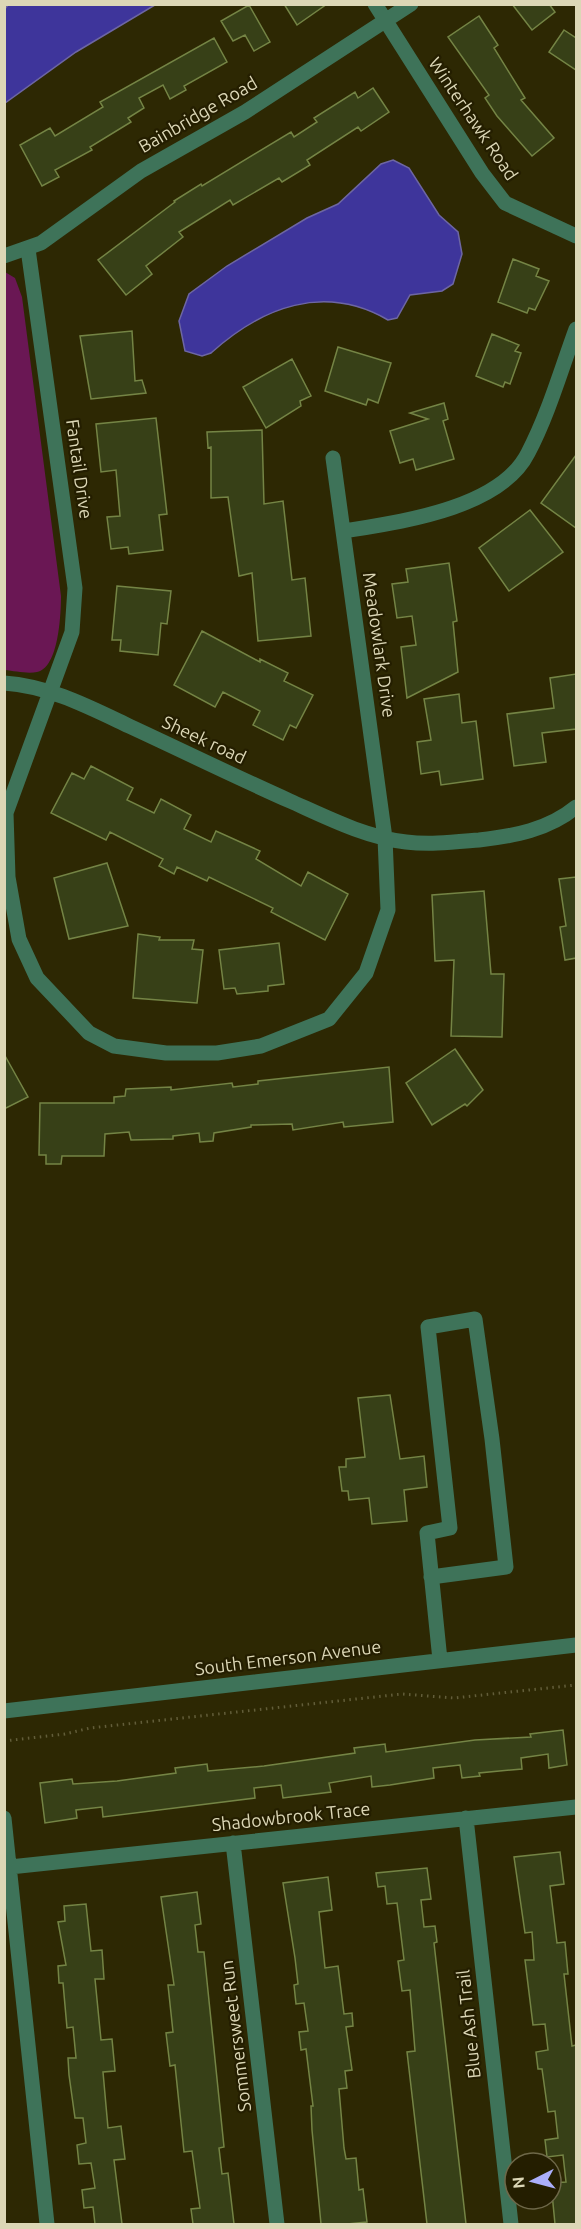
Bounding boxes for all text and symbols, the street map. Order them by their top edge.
street label: Winterhawk Road [425,53,522,184]
street label: Bainbridge Road [135,72,260,156]
street label: Fantail Drive [63,418,97,520]
street label: Meadowlark Drive [360,571,400,719]
street label: Sheek road [159,711,249,767]
street label: South Emerson Avenue [194,1636,382,1678]
street label: Shadowbrook Trace [211,1798,371,1834]
street label: Sommersweet Run [216,1959,254,2113]
street label: Blue Ash Trail [452,1968,484,2079]
north arrow [503,2151,563,2211]
text: N [509,2176,528,2189]

